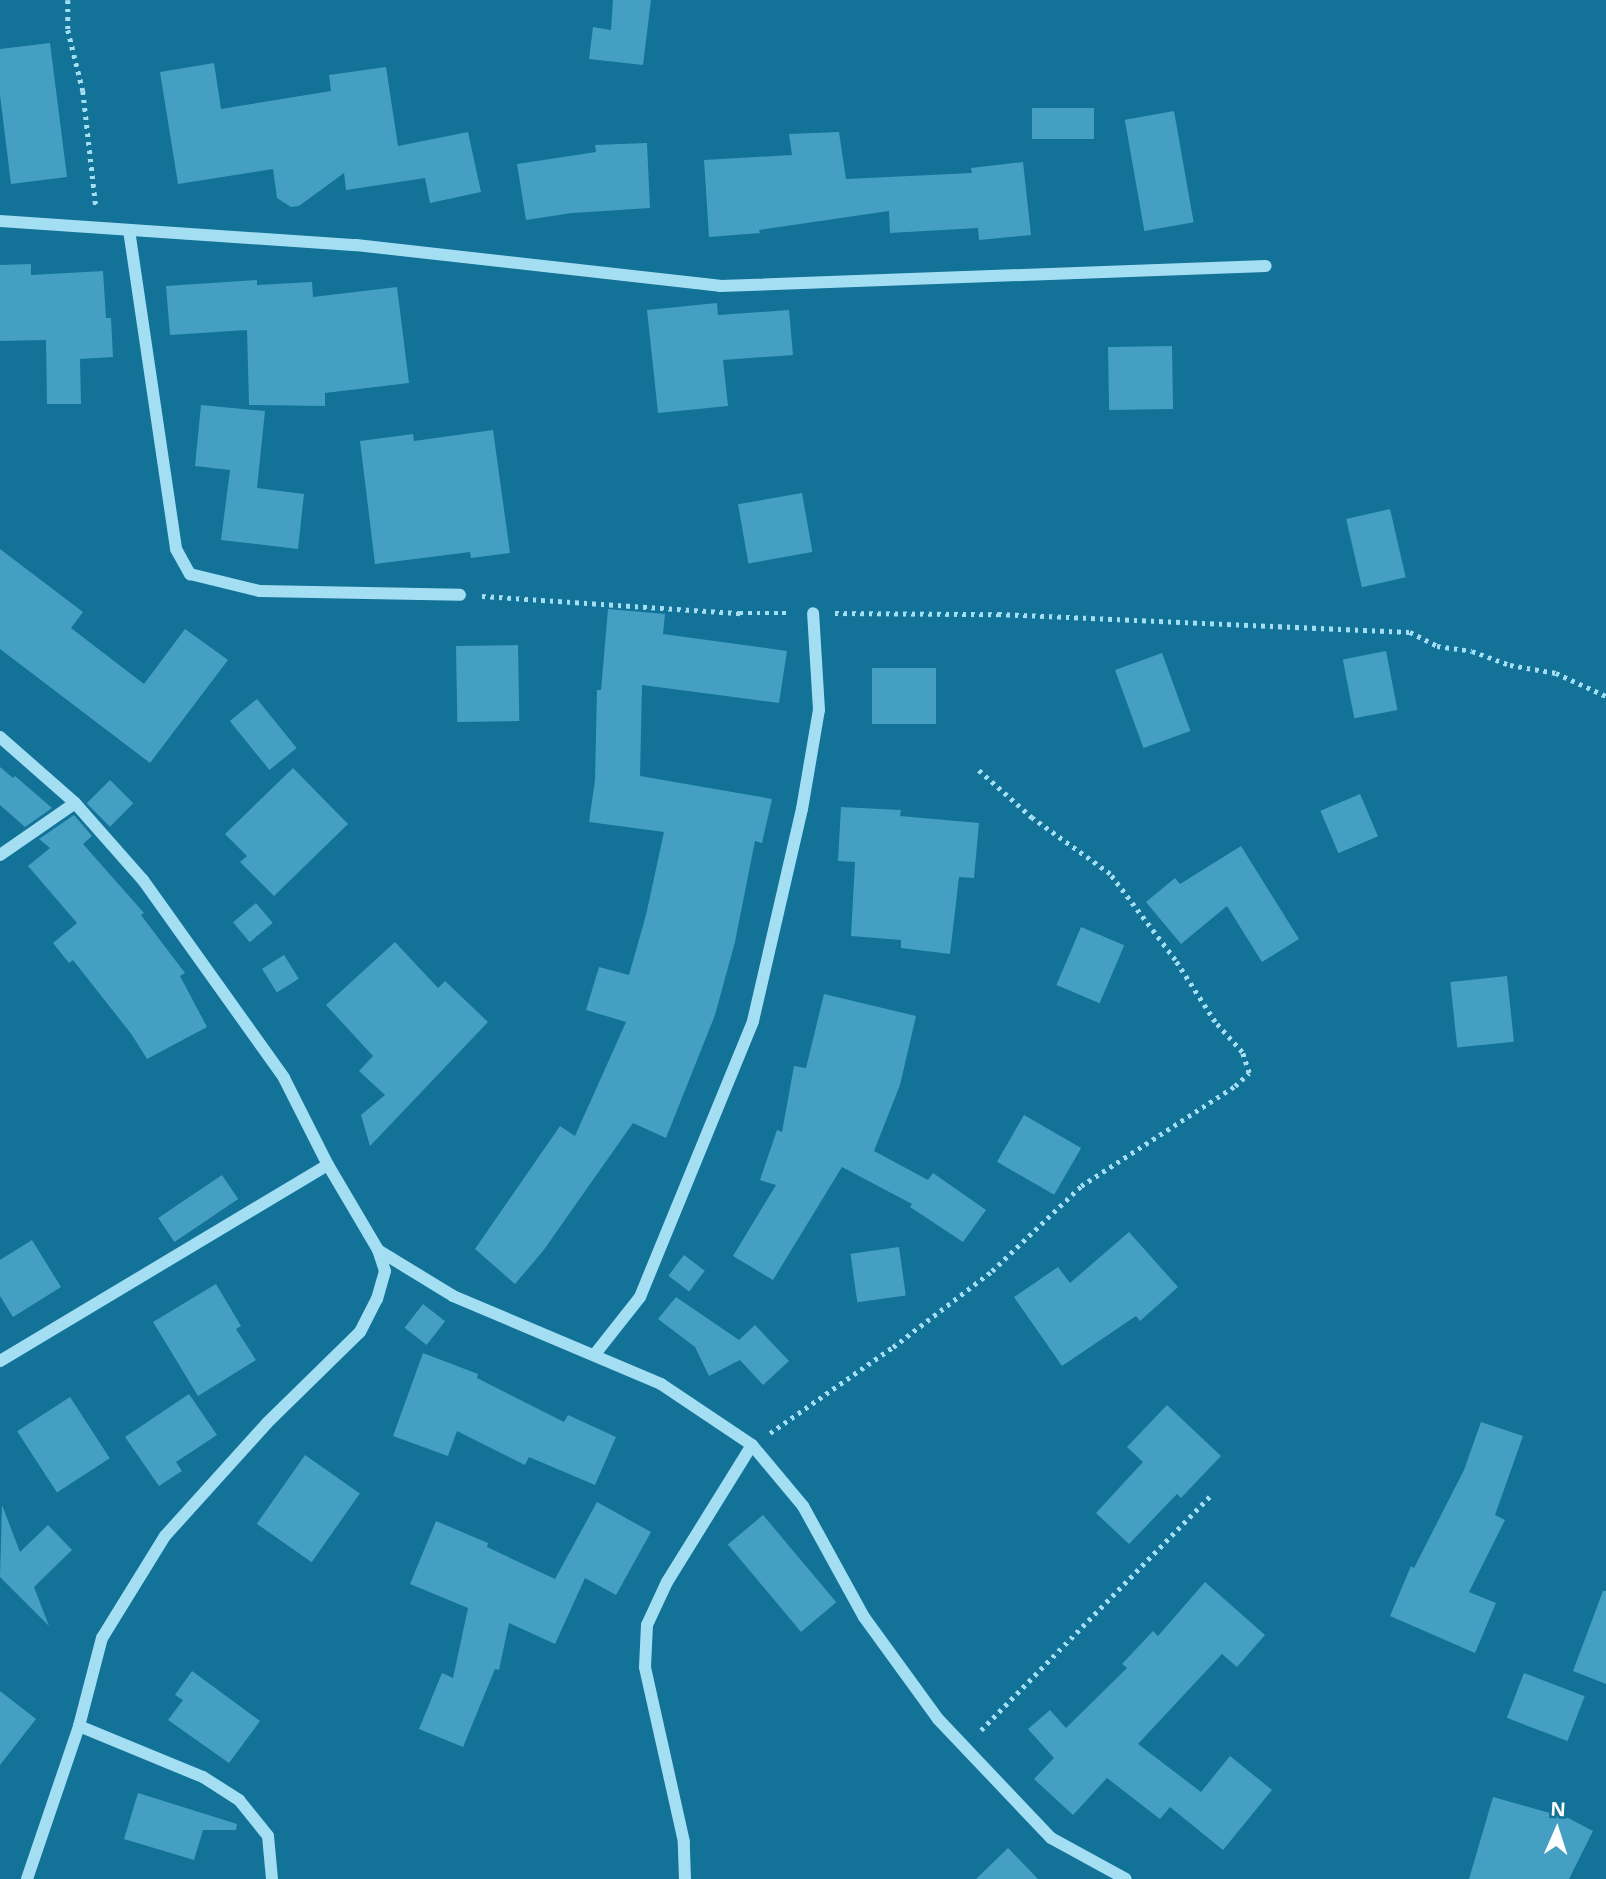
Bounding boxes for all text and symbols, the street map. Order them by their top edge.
north arrow [1522,1795,1592,1865]
text: N [1550,1796,1566,1822]

